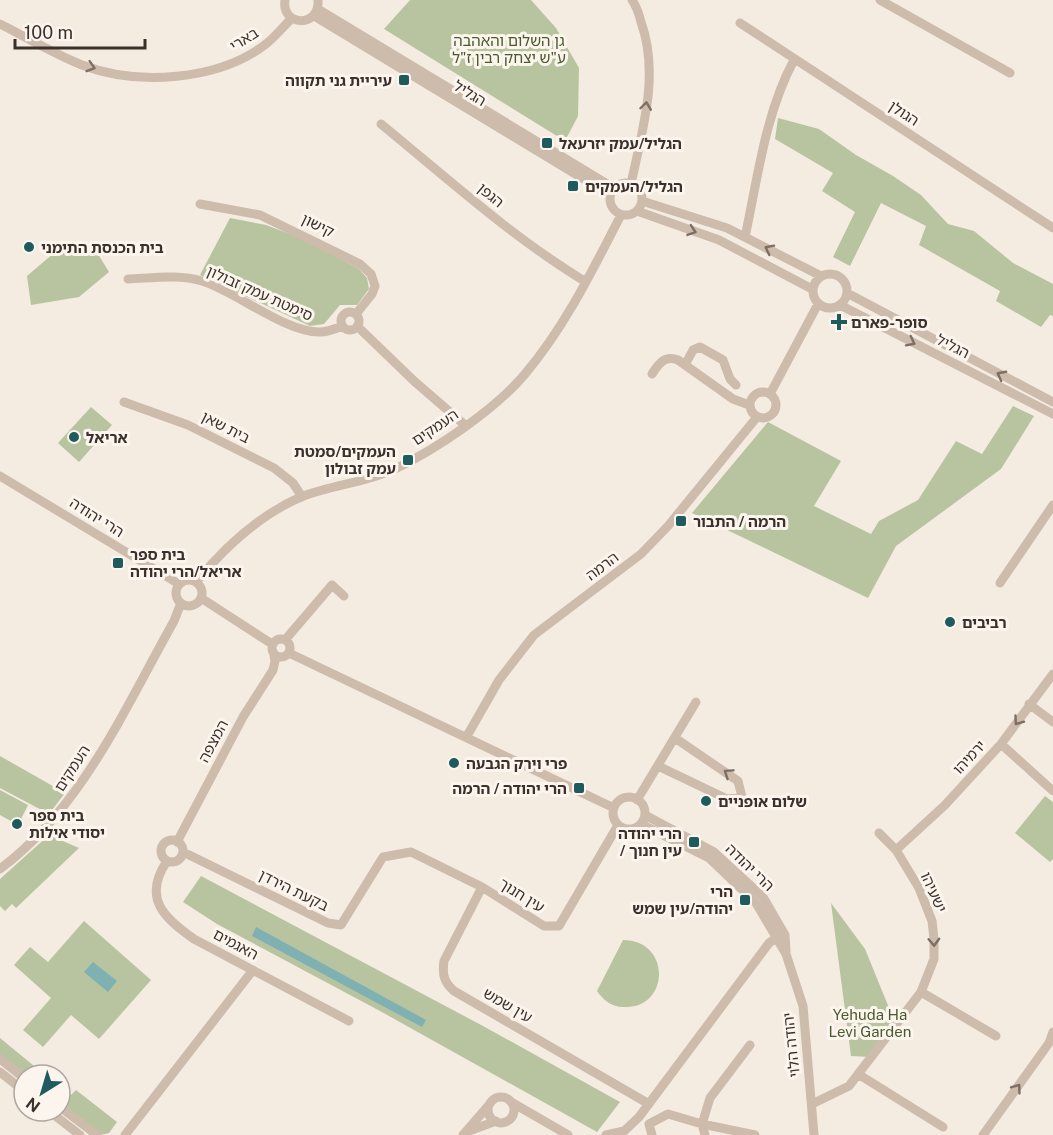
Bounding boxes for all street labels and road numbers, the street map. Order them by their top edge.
street label: בארי [227,24,262,54]
street label: הגליל [451,77,489,109]
street label: הגולן [886,97,922,129]
street label: הגפן [475,179,507,211]
street label: קישון [299,210,337,240]
street label: סימטת עמק זבולון [204,262,316,324]
street label: הגליל [934,331,972,361]
street label: העמקים [409,405,461,449]
street label: בית שאן [199,408,253,447]
street label: הרי יהודה [67,494,127,540]
street label: הרמה [582,548,622,584]
street label: המצפה [195,717,231,765]
street label: ירמיהו [949,737,989,777]
street label: העמקים [51,742,93,794]
street label: הרי יהודה [722,840,778,894]
street label: בקעת הירדן [256,866,332,914]
street label: ישעיהו [918,869,950,915]
street label: עין חנוך [496,874,548,916]
street label: האגמים [211,925,261,963]
street label: עין שמש [480,984,536,1026]
street label: יהודה הלוי [779,1012,803,1078]

